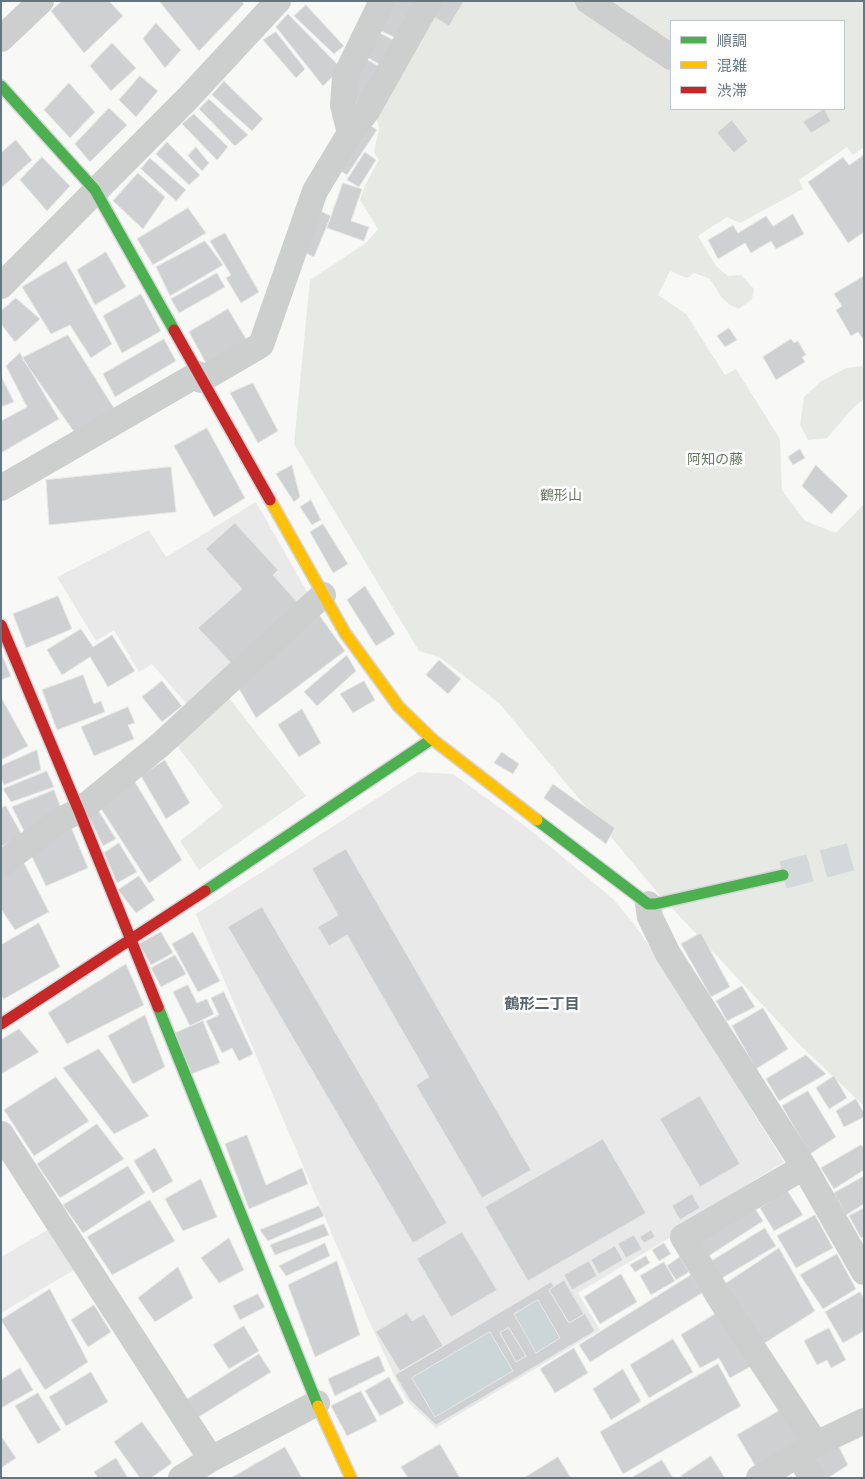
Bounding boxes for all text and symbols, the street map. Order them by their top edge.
legend [670,20,845,110]
text: 順調 [717,32,747,49]
text: 混雑 [717,57,747,74]
text: 渋滞 [717,82,747,99]
park label: 阿知の藤 [687,451,743,467]
park label: 鶴形山 [540,487,582,503]
district label: 鶴形二丁目 [505,995,579,1013]

